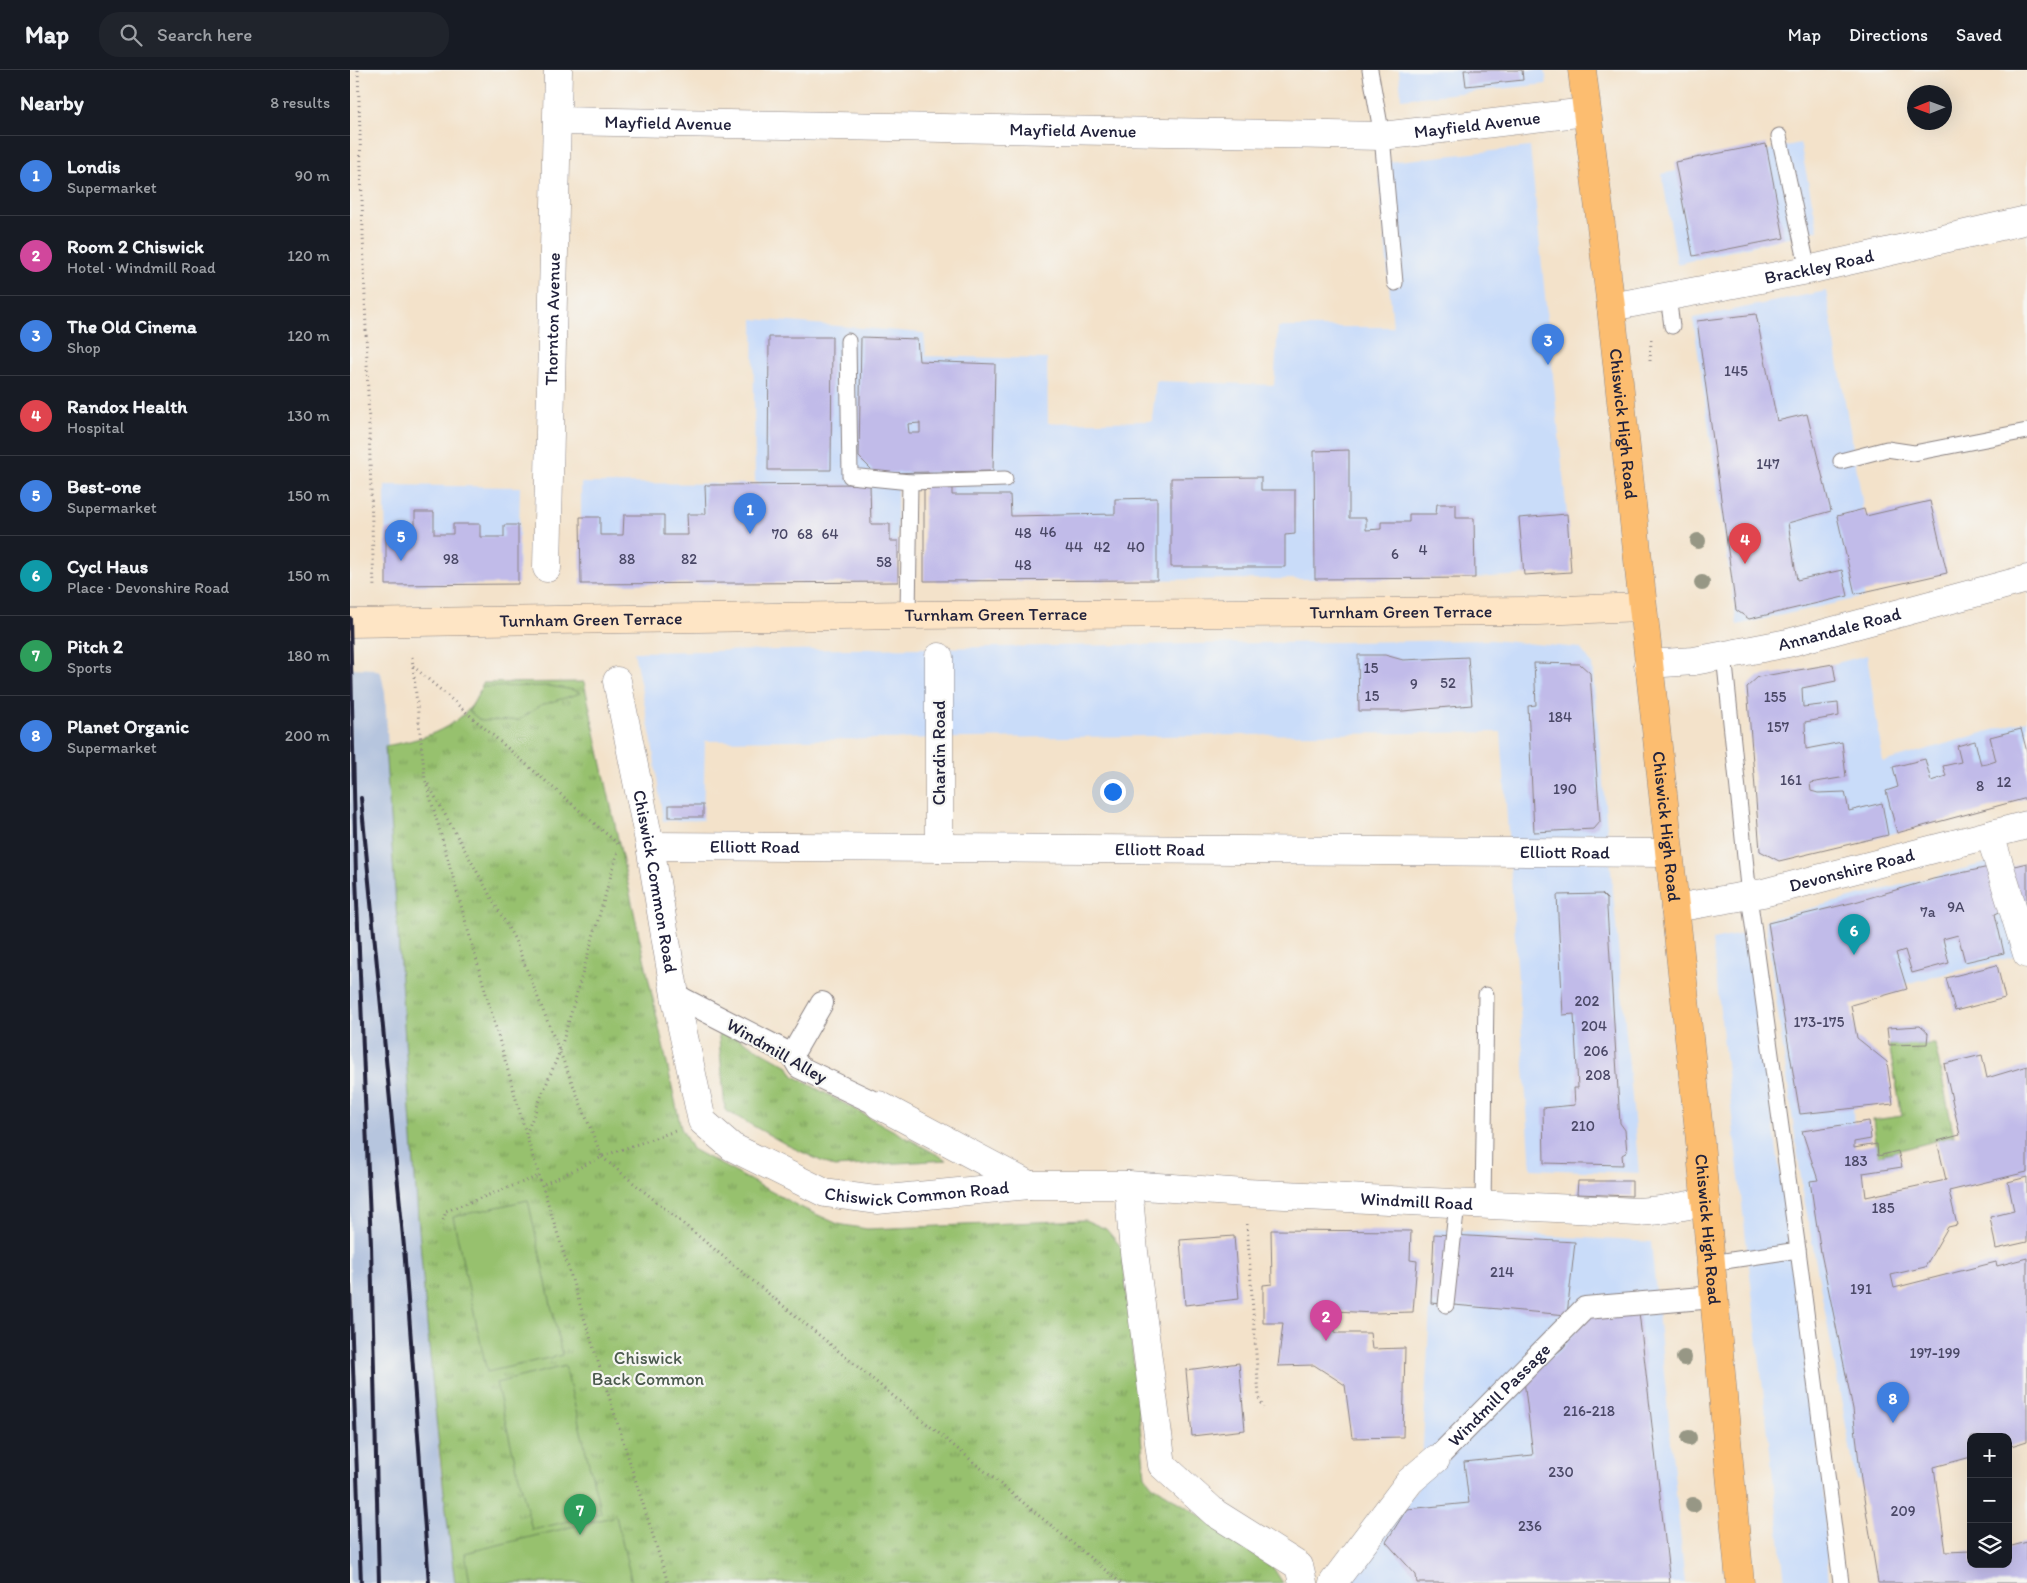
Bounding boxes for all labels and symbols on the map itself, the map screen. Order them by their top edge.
north arrow [1907,85,1952,130]
street label: Mayfield Avenue [1413,106,1542,143]
street label: Mayfield Avenue [604,111,732,135]
street label: Mayfield Avenue [1009,118,1137,143]
street label: Brackley Road [1763,244,1876,289]
street label: Thornton Avenue [540,252,565,386]
pin: 3 [1532,324,1564,365]
street label: Chiswick High Road [1604,347,1642,500]
house number: 145 [1724,362,1748,380]
house number: 147 [1756,455,1780,473]
pin: 1 [734,493,766,534]
pin: 5 [385,520,417,561]
house number: 46 [1040,523,1057,541]
pin: 4 [1729,523,1761,564]
house number: 48 [1014,524,1032,542]
house number: 70 [772,525,788,543]
house number: 68 [797,525,813,543]
house number: 64 [822,525,838,543]
house number: 44 [1065,538,1083,556]
house number: 42 [1094,538,1111,556]
house number: 40 [1127,538,1145,556]
house number: 4 [1418,541,1428,559]
house number: 6 [1391,545,1399,563]
house number: 98 [443,550,459,568]
house number: 88 [619,550,635,568]
house number: 82 [681,550,697,568]
house number: 58 [876,553,892,571]
house number: 48 [1014,556,1032,574]
street label: Turnham Green Terrace [1309,600,1492,623]
street label: Annandale Road [1776,602,1903,656]
street label: Turnham Green Terrace [904,603,1088,626]
street label: Turnham Green Terrace [499,607,683,632]
house number: 15 [1364,659,1379,677]
house number: 52 [1440,674,1456,692]
house number: 9 [1410,675,1418,693]
house number: 15 [1365,687,1380,705]
house number: 155 [1764,688,1786,706]
street label: Chardin Road [928,700,950,806]
house number: 184 [1548,708,1572,726]
house number: 157 [1767,718,1790,736]
street label: Chiswick High Road [1647,750,1685,903]
house number: 161 [1780,771,1802,789]
house number: 12 [1997,773,2012,791]
house number: 8 [1976,777,1984,795]
your location [1100,779,1126,805]
house number: 190 [1553,780,1577,798]
street label: Chiswick Common Road [628,788,682,975]
street label: Elliott Road [710,835,800,858]
street label: Elliott Road [1115,838,1205,861]
street label: Elliott Road [1520,841,1610,864]
street label: Devonshire Road [1787,843,1917,897]
house number: 9A [1947,898,1965,916]
house number: 7a [1920,903,1936,921]
pin: 6 [1838,914,1870,955]
house number: 202 [1574,992,1600,1010]
street label: Windmill Alley [723,1013,832,1089]
house number: 173-175 [1794,1013,1845,1031]
house number: 204 [1581,1017,1607,1035]
house number: 206 [1583,1042,1609,1060]
house number: 208 [1585,1066,1611,1084]
house number: 210 [1571,1117,1595,1135]
house number: 183 [1844,1152,1868,1170]
street label: Chiswick High Road [1690,1153,1726,1306]
street label: Chiswick Common Road [823,1176,1010,1211]
street label: Windmill Road [1360,1188,1474,1215]
house number: 185 [1871,1199,1895,1217]
house number: 214 [1490,1263,1514,1281]
house number: 191 [1850,1280,1872,1298]
pin: 2 [1310,1300,1342,1341]
street label: Windmill Passage [1443,1339,1555,1451]
house number: 197-199 [1910,1344,1961,1362]
park label: Chiswick Back Common [592,1347,705,1390]
pin: 8 [1877,1382,1909,1423]
house number: 216-218 [1563,1402,1615,1420]
house number: 230 [1548,1463,1574,1481]
pin: 7 [564,1494,596,1535]
house number: 209 [1891,1502,1916,1520]
house number: 236 [1518,1517,1542,1535]

